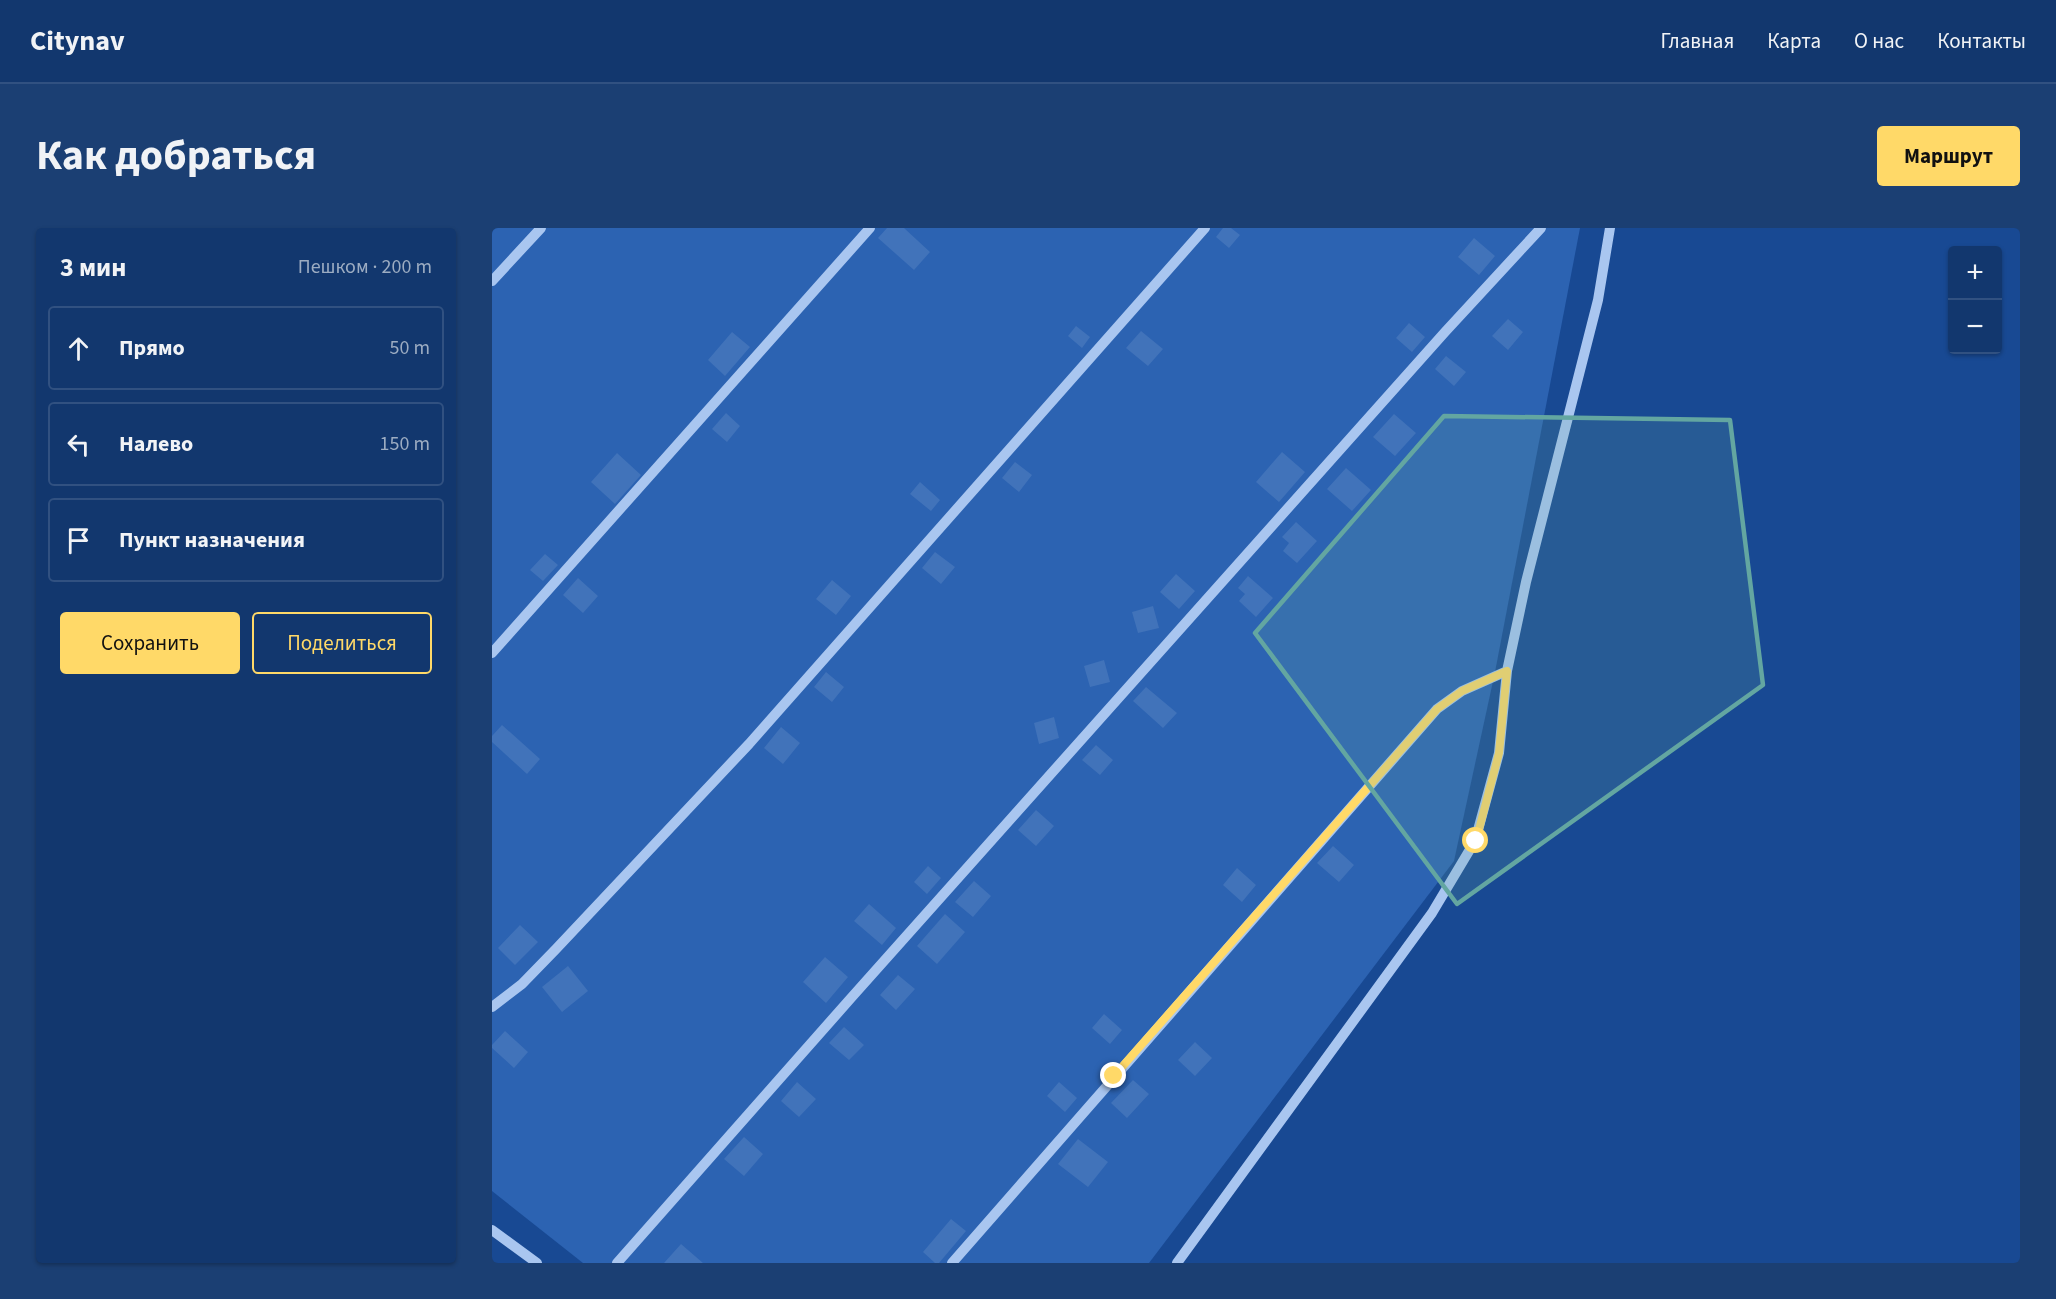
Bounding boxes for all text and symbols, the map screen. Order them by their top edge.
text: Citynav [30,21,125,61]
text: Главная [1661,26,1734,56]
text: Карта [1767,26,1821,56]
text: О нас [1854,26,1904,56]
text: Контакты [1937,26,2026,56]
text: Как добраться [36,126,316,186]
button: Маршрут [1877,126,2020,186]
map controls [1948,246,2002,354]
button: + [1948,246,2002,300]
text: 3 мин [60,249,126,286]
text: Пешком · 200 m [298,253,432,281]
button: − [1948,300,2002,354]
icon: ahead [62,332,95,365]
text: Прямо [119,332,185,364]
text: 50 m [390,334,430,362]
icon: left [62,428,95,461]
text: Налево [119,428,193,460]
text: 150 m [380,430,430,458]
icon: arrive [62,524,95,557]
text: Пункт назначения [119,524,305,556]
button: Сохранить [60,612,240,674]
button: Поделиться [252,612,432,674]
route start [1462,827,1488,853]
route end [1100,1062,1126,1088]

